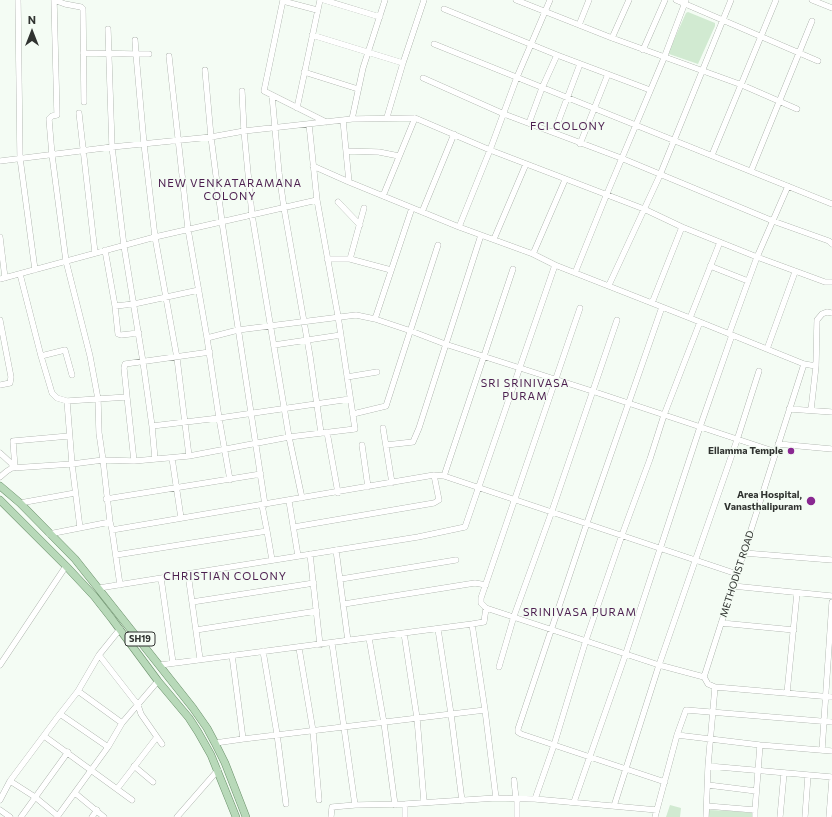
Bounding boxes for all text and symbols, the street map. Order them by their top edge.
north arrow [12,12,52,52]
text: N [28,13,36,26]
district label: FCI COLONY [530,119,606,133]
district label: NEW VENKATARAMANA COLONY [158,176,302,202]
district label: SRI SRINIVASA PURAM [481,376,569,402]
place label: Ellamma Temple [708,445,783,457]
marker: Ellamma Temple [786,446,796,456]
place label: Area Hospital, Vanasthalipuram [724,489,802,512]
marker: Area Hospital, Vanasthalipuram [805,495,817,507]
street label: METHODIST ROAD [717,529,757,619]
district label: CHRISTIAN COLONY [163,569,287,583]
district label: SRINIVASA PURAM [523,605,637,619]
road number: SH19 [125,632,155,646]

